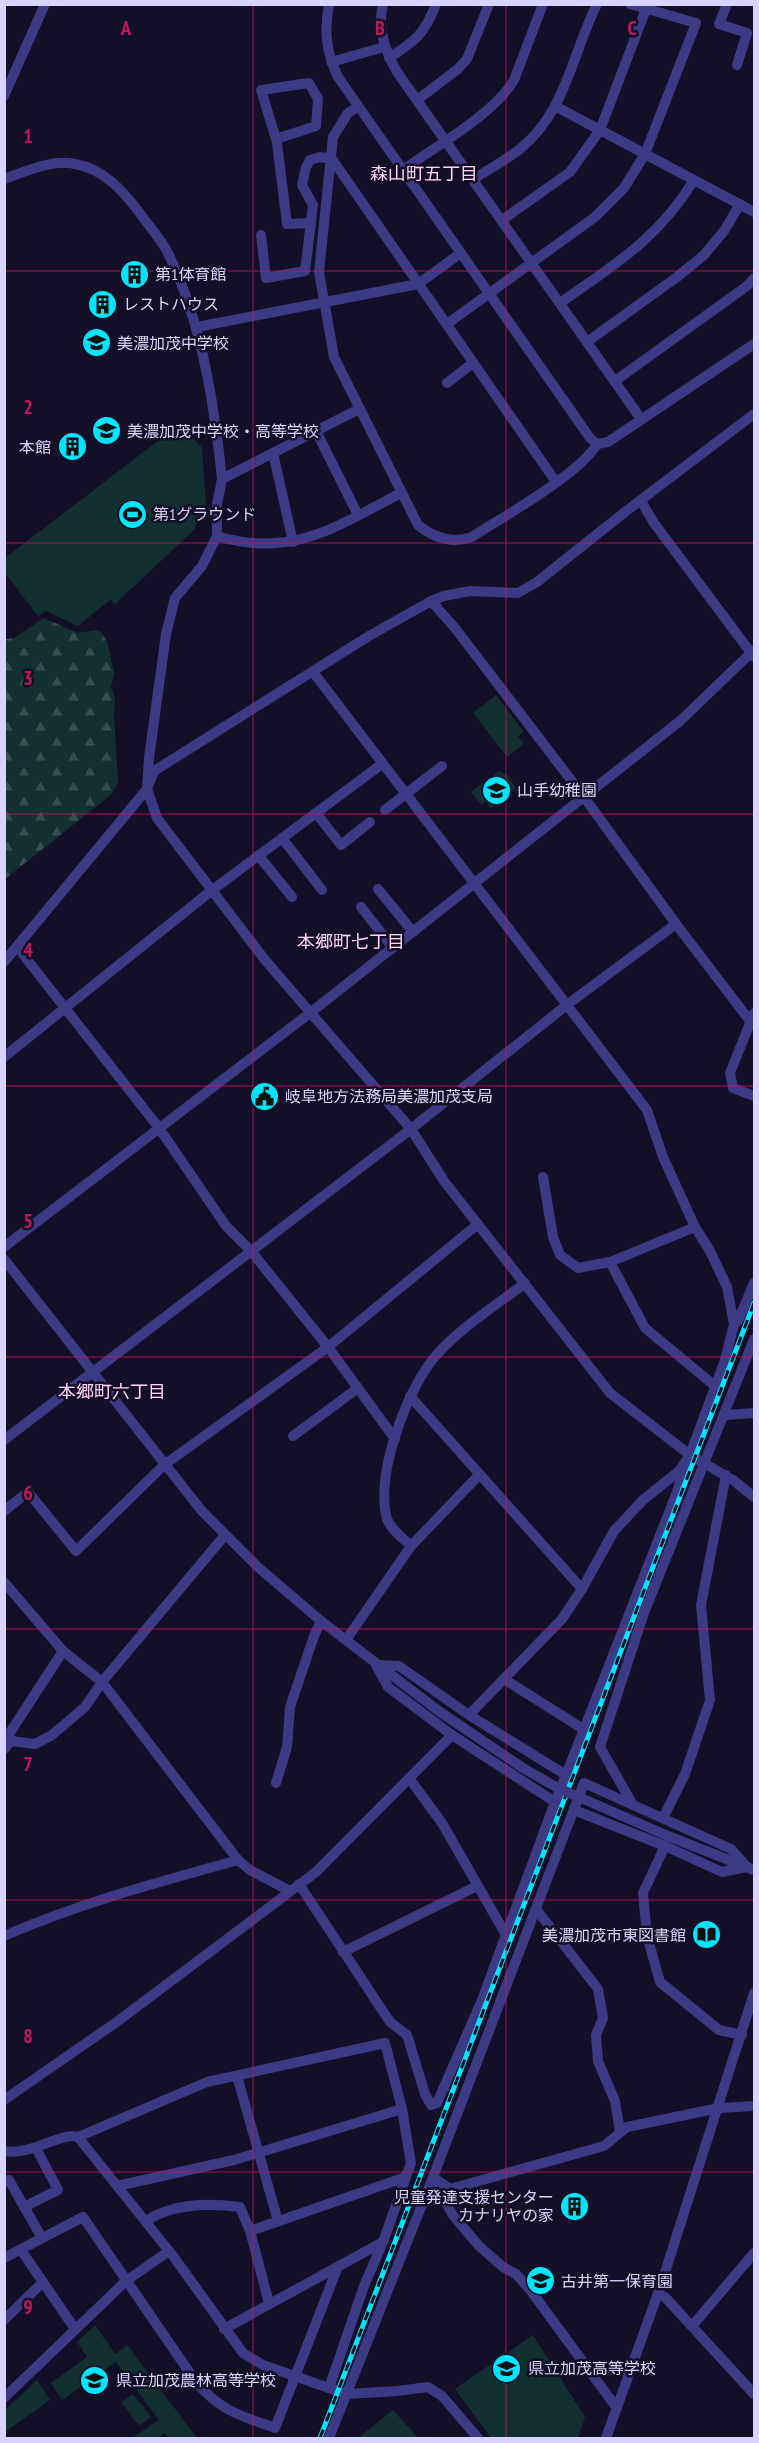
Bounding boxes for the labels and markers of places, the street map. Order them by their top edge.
building icon: 第1体育館 [118,258,150,290]
place label: 第1体育館 [155,264,226,284]
building icon: レストハウス [86,288,118,320]
place label: レストハウス [123,294,219,314]
school or university icon: 美濃加茂中学校 [80,327,112,359]
place label: 美濃加茂中学校 [117,333,229,353]
school or university icon: 美濃加茂中学校・高等学校 [90,415,122,447]
place label: 美濃加茂中学校・高等学校 [127,421,319,441]
building icon: 本館 [56,431,88,463]
place label: 本館 [19,437,51,457]
sports icon: 第1グラウンド [116,498,148,530]
place label: 第1グラウンド [153,504,256,524]
school or university icon: 山手幼稚園 [480,774,512,806]
place label: 山手幼稚園 [517,780,597,800]
public building icon: 岐阜地方法務局美濃加茂支局 [248,1080,280,1112]
place label: 岐阜地方法務局美濃加茂支局 [285,1086,493,1106]
library icon: 美濃加茂市東図書館 [691,1919,723,1951]
place label: 美濃加茂市東図書館 [542,1925,686,1945]
place label: 児童発達支援センター カナリヤの家 [394,2187,554,2225]
building icon: 児童発達支援センター カナリヤの家 [559,2190,591,2222]
school or university icon: 古井第一保育園 [524,2265,556,2297]
place label: 古井第一保育園 [561,2271,673,2291]
school or university icon: 県立加茂高等学校 [491,2352,523,2384]
place label: 県立加茂高等学校 [528,2358,656,2378]
school or university icon: 県立加茂農林高等学校 [79,2364,111,2396]
place label: 県立加茂農林高等学校 [116,2370,276,2390]

